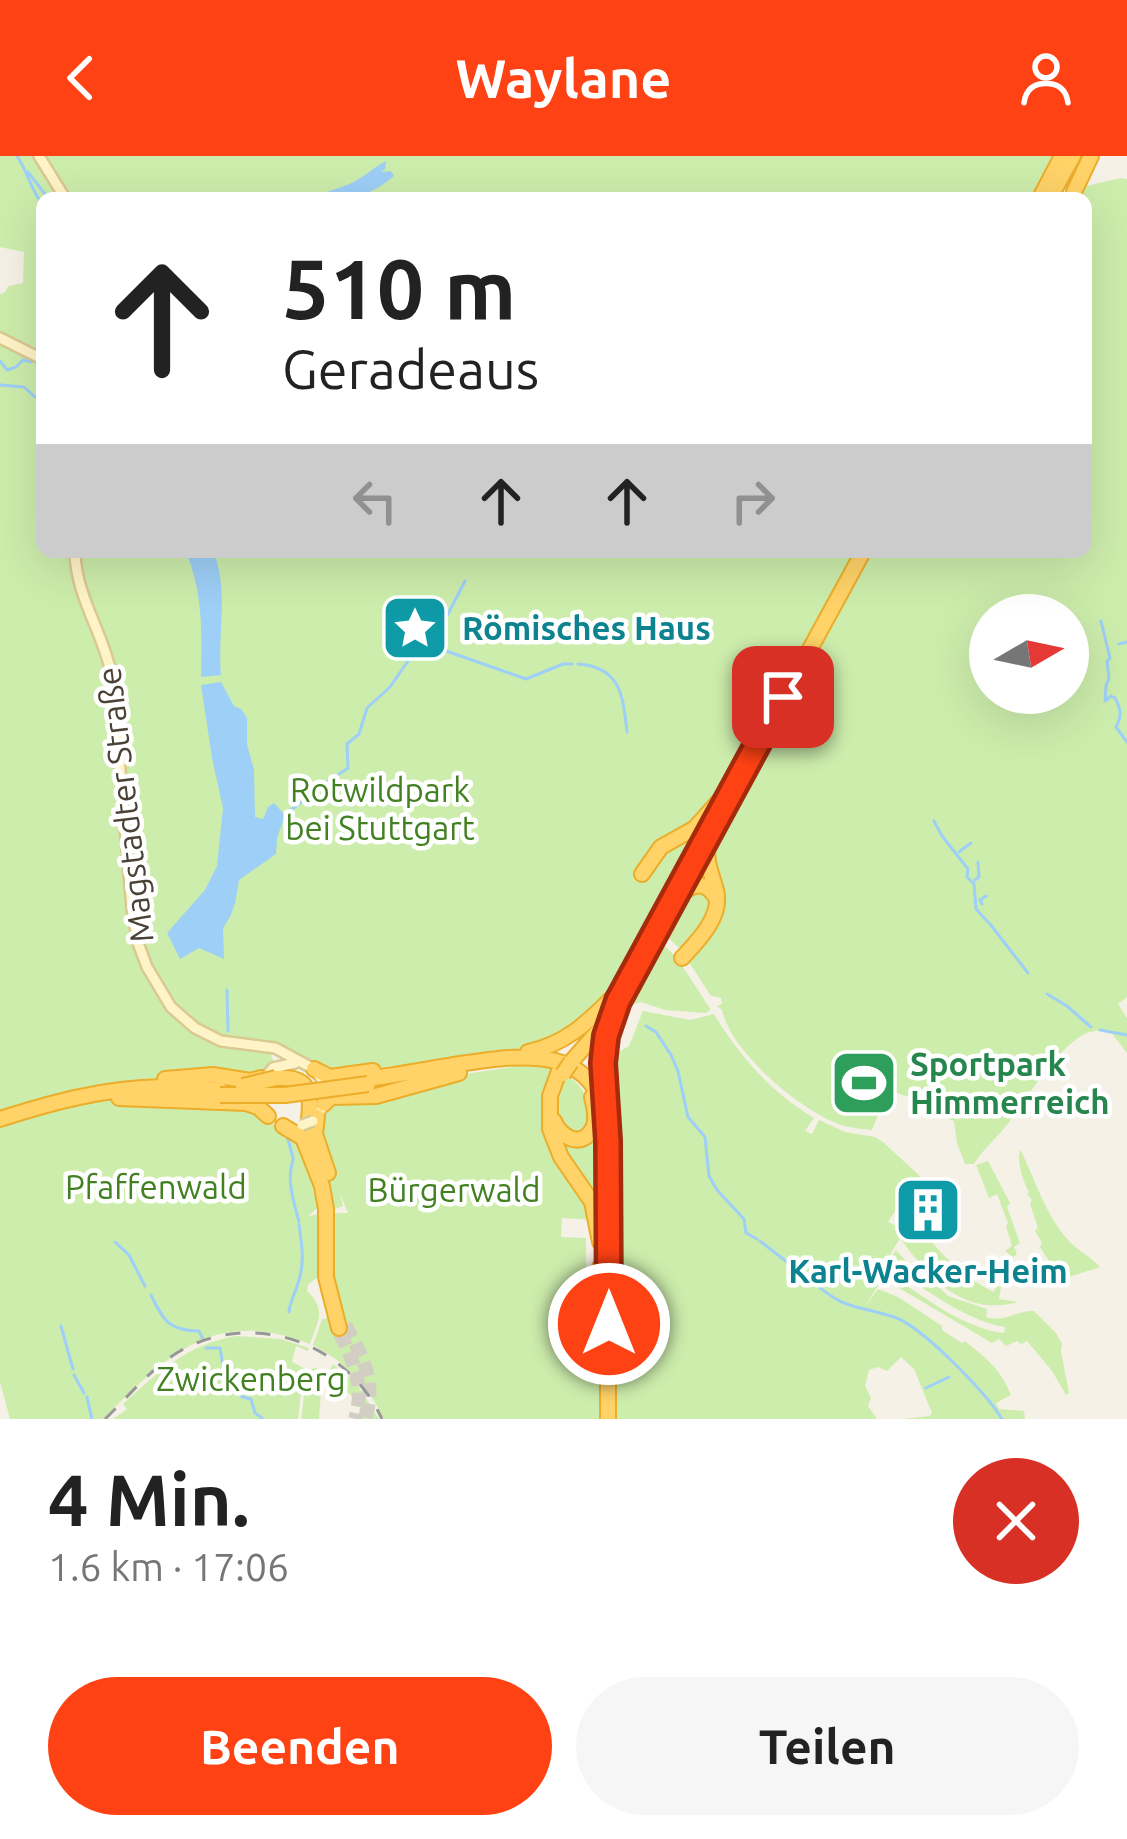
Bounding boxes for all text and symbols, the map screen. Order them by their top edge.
icon: back [48,45,114,111]
icon: person [1013,45,1079,111]
text: Waylane [456,48,671,108]
icon: ahead [84,240,240,396]
text: 510 m [282,241,516,335]
text: Geradeaus [282,339,539,399]
icon: left [342,468,408,534]
icon: ahead [468,468,534,534]
icon: ahead [594,468,660,534]
icon: right [720,468,786,534]
place icon: Römisches Haus [380,593,450,663]
north arrow [969,594,1089,714]
map controls [969,594,1089,714]
place label: Römisches Haus [462,609,711,646]
pin [732,646,834,748]
icon: arrive [750,664,816,730]
street label: Magstadter Straße [89,665,160,945]
park label: Rotwildpark bei Stuttgart [285,771,475,846]
place label: Sportpark Himmerreich [910,1045,1110,1120]
sports icon: Sportpark Himmerreich [829,1048,899,1118]
park label: Pfaffenwald [65,1168,247,1205]
park label: Bürgerwald [367,1171,541,1208]
building icon: Karl-Wacker-Heim [893,1175,963,1245]
place label: Karl-Wacker-Heim [788,1252,1068,1289]
position arrow [546,1261,672,1387]
park label: Zwickenberg [156,1360,346,1397]
button: close [953,1458,1079,1584]
text: 4 Min. [48,1459,250,1540]
text: 1.6 km · 17:06 [48,1545,289,1588]
button: Beenden [48,1677,552,1815]
button: Teilen [576,1677,1079,1815]

